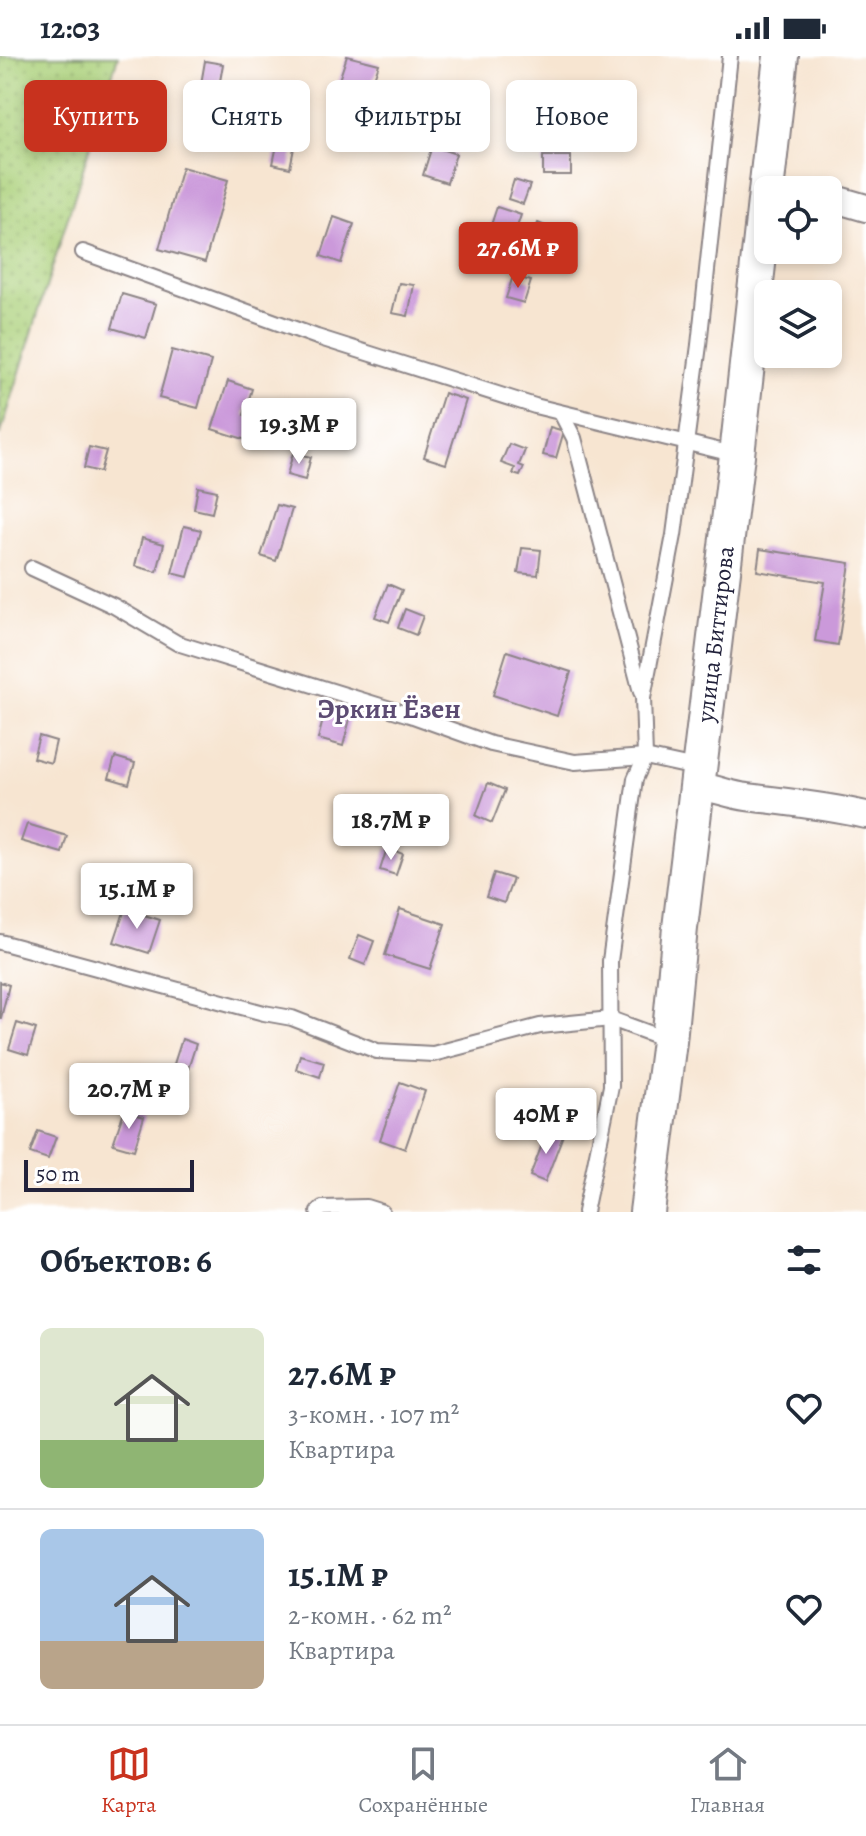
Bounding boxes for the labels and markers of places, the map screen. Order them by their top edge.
pin: 27.6M ₽ [444,222,592,290]
pin: 19.3M ₽ [225,398,373,466]
pin: 18.7M ₽ [317,794,465,862]
pin: 15.1M ₽ [63,863,211,931]
pin: 20.7M ₽ [55,1063,203,1131]
pin: 40M ₽ [490,1088,602,1156]

